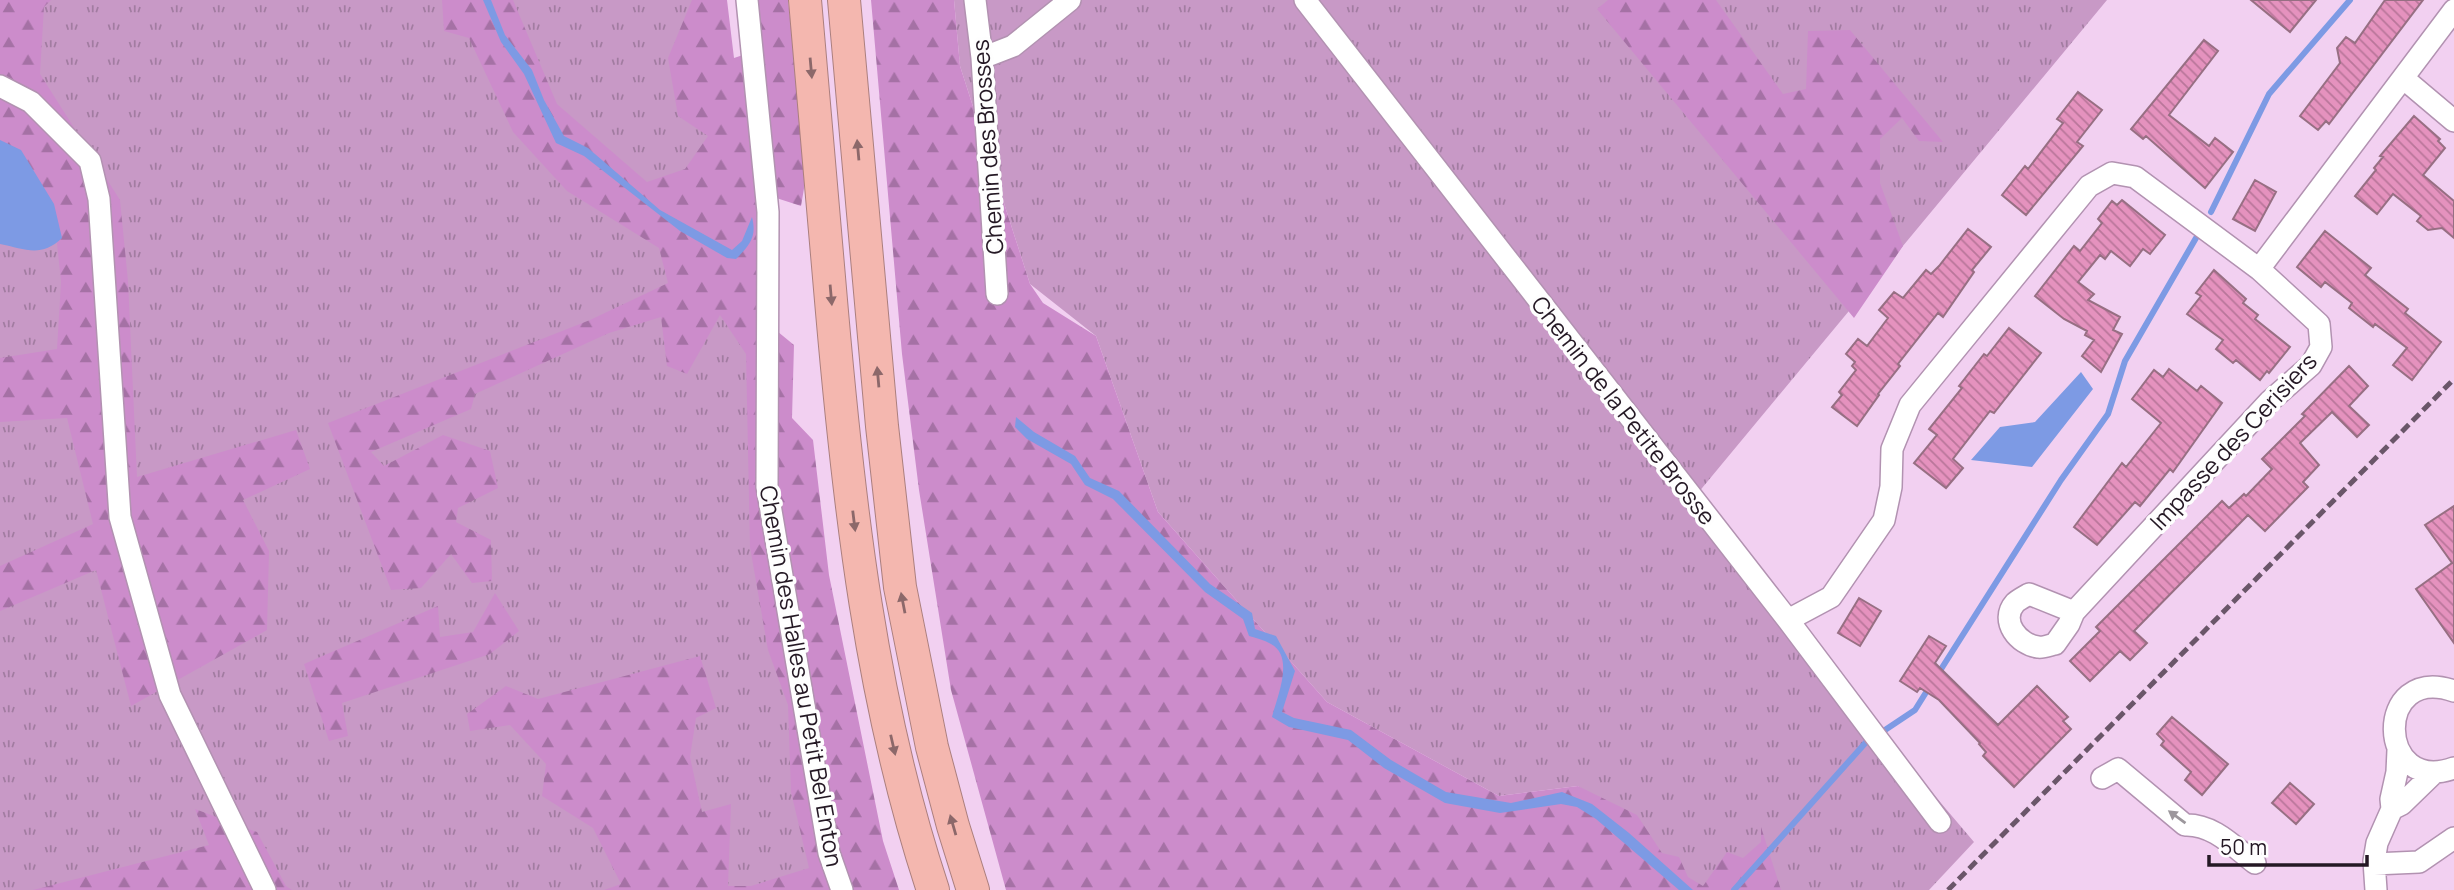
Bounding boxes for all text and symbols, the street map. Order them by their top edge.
street label: Chemin des Brosses [964,38,1010,256]
one-way arrow [806,57,817,79]
one-way arrow [852,139,863,161]
one-way arrow [825,284,836,306]
street label: Chemin de la Petite Brosse [1524,289,1724,531]
street label: Impasse des Cerisiers [2142,345,2324,537]
one-way arrow [872,366,883,388]
street label: Chemin des Halles au Petit Bel Enton [753,483,851,869]
one-way arrow [848,510,859,532]
one-way arrow [898,592,909,614]
one-way arrow [887,734,898,756]
one-way arrow [2168,810,2186,824]
one-way arrow [947,814,957,835]
scale bar [2209,824,2366,868]
text: 50 m [2220,833,2267,861]

